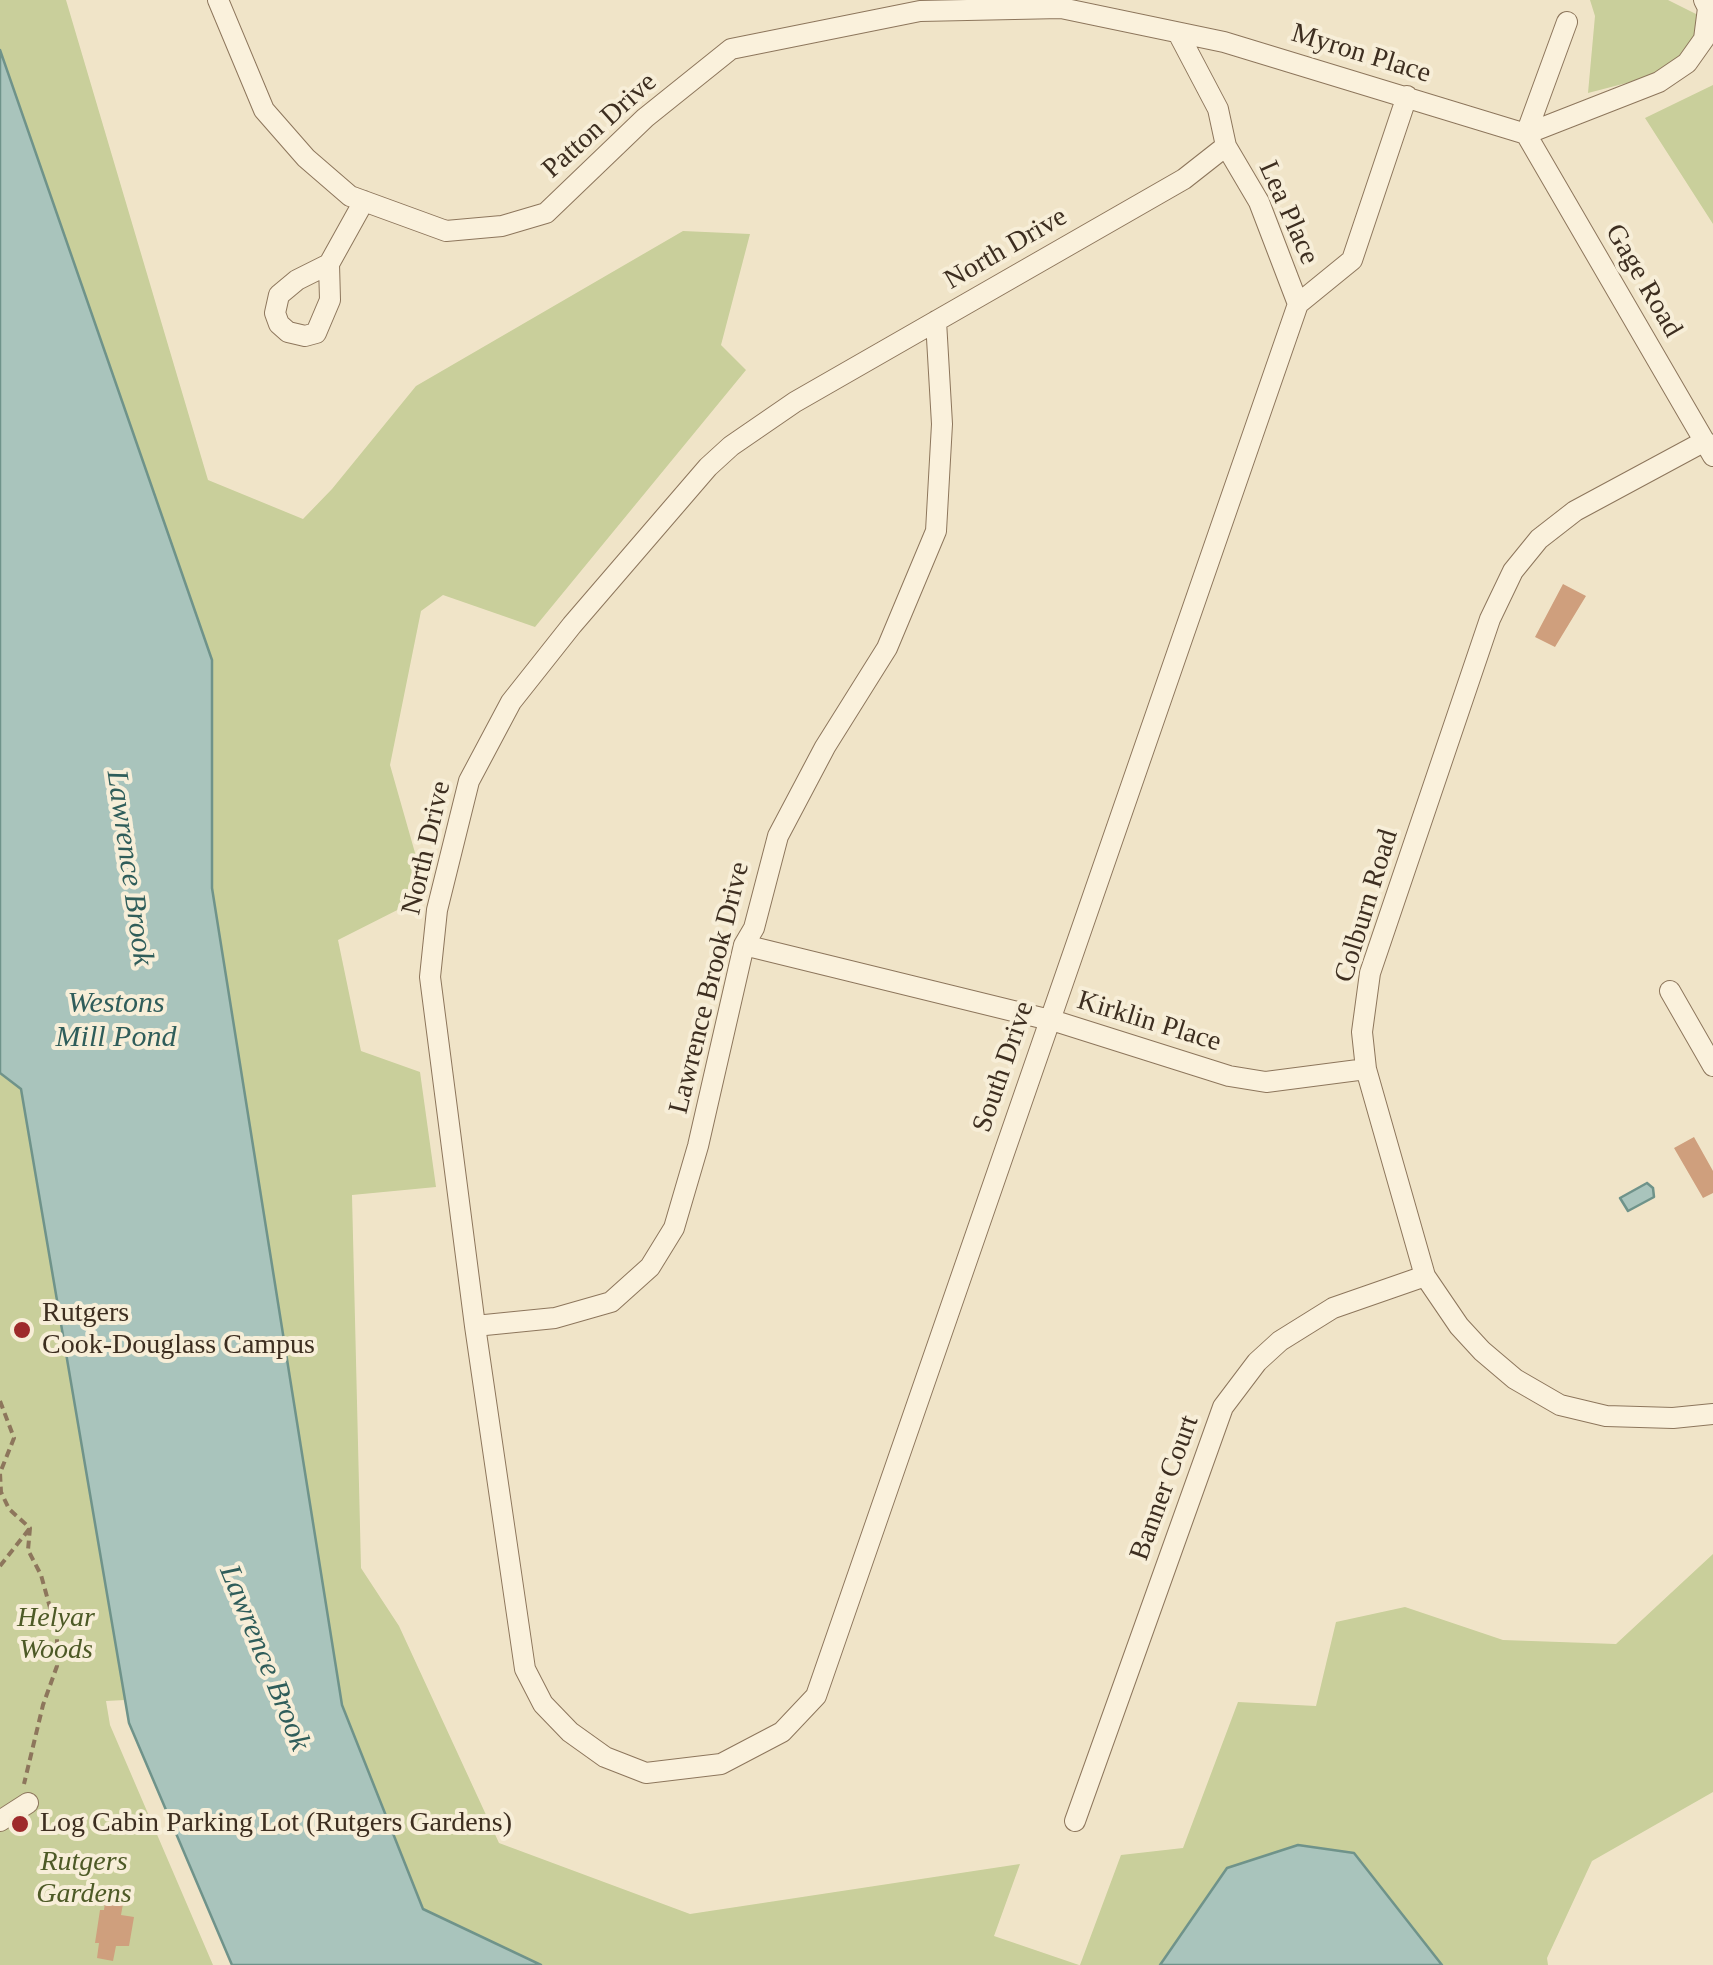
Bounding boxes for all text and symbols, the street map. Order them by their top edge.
street label: Myron Place [1287,17,1435,91]
street label: Patton Drive [536,66,664,186]
street label: Lea Place [1250,156,1326,270]
street label: North Drive [939,200,1073,298]
street label: Gage Road [1597,218,1689,344]
water label: Lawrence Brook [97,768,161,968]
street label: North Drive [395,778,459,918]
street label: Colburn Road [1328,826,1406,986]
street label: Lawrence Brook Drive [662,859,758,1117]
street label: Kirklin Place [1073,984,1225,1060]
water label: Westons Mill Pond [56,986,176,1056]
street label: South Drive [966,997,1042,1137]
place label: Rutgers Cook-Douglass Campus [42,1297,315,1363]
marker: Rutgers Cook-Douglass Campus [11,1319,33,1341]
street label: Banner Court [1123,1411,1207,1565]
water label: Lawrence Brook [210,1560,318,1756]
park label: Helyar Woods [17,1602,95,1668]
place label: Log Cabin Parking Lot (Rutgers Gardens) [40,1807,512,1841]
marker: Log Cabin Parking Lot (Rutgers Gardens) [9,1813,31,1835]
park label: Rutgers Gardens [36,1846,132,1912]

